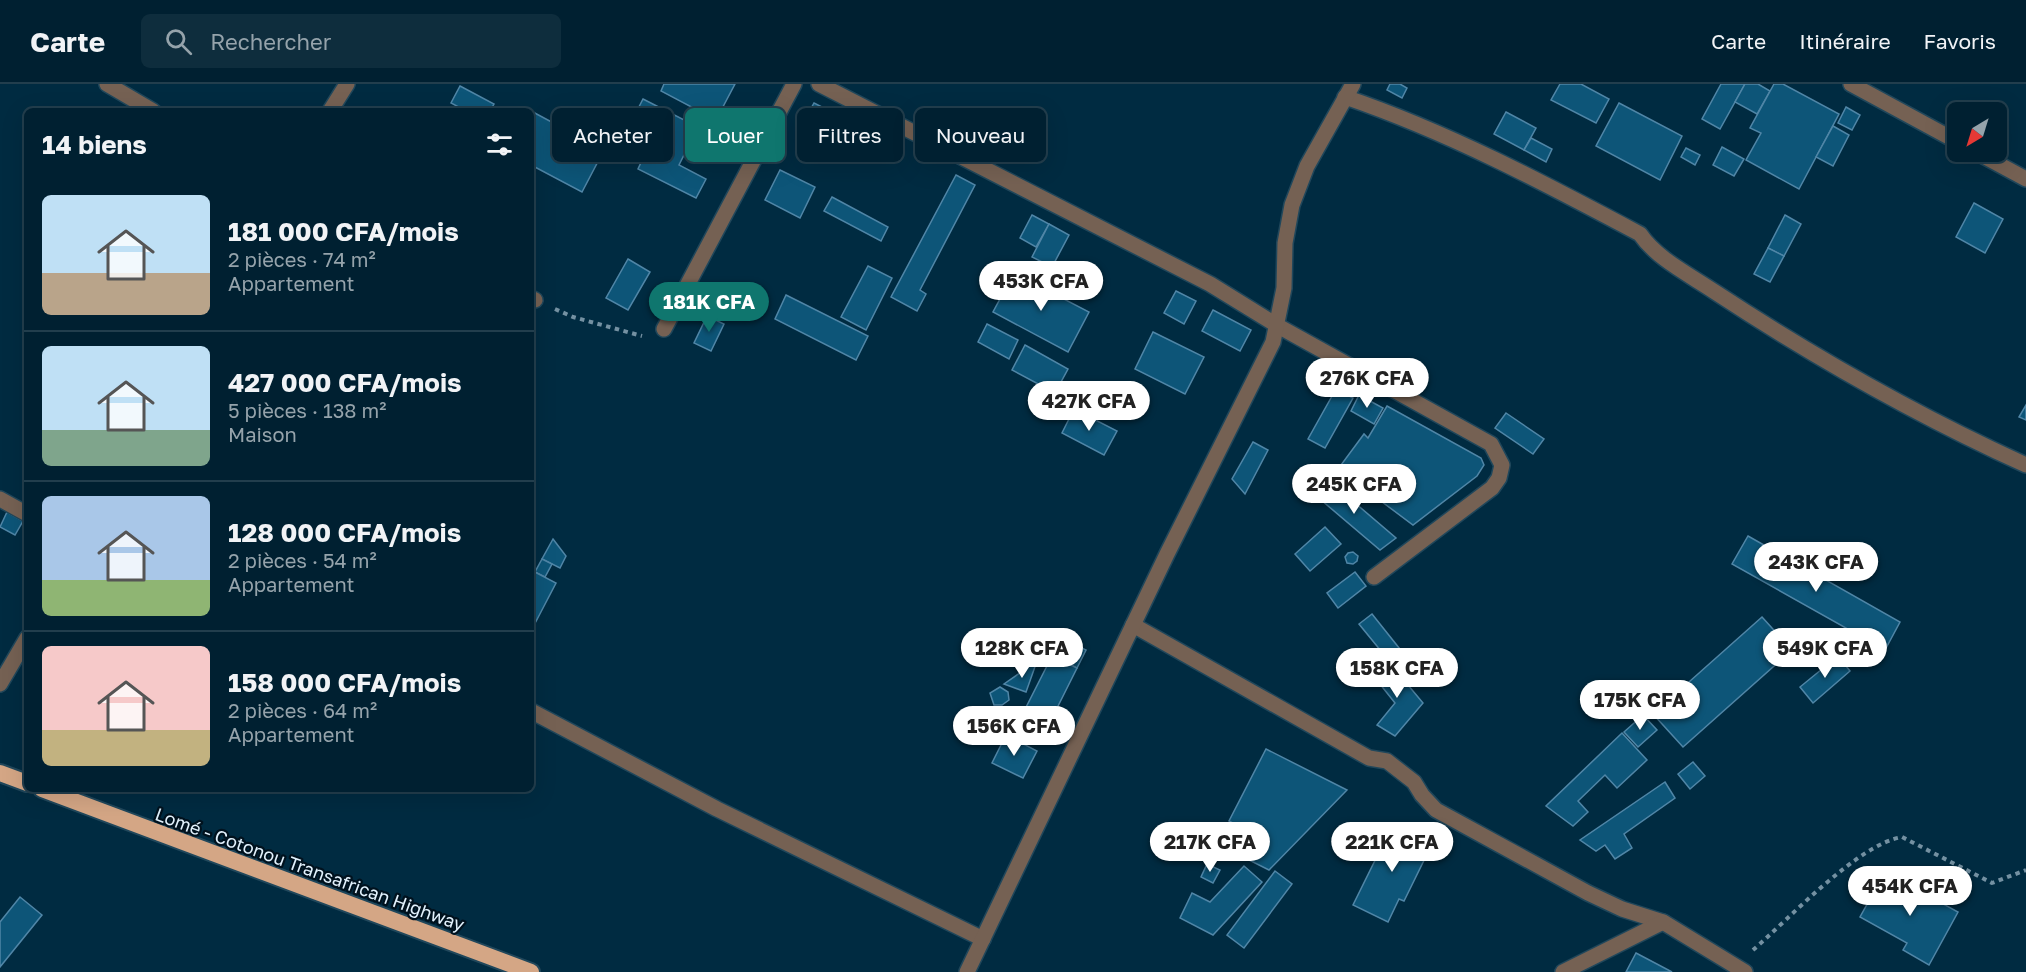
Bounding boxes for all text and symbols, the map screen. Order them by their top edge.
search box [141,14,561,68]
text: Carte [30,25,105,58]
icon: search [162,25,195,58]
text: Rechercher [210,28,331,55]
text: Carte [1711,28,1766,54]
text: Itinéraire [1799,28,1891,54]
text: Favoris [1924,28,1996,54]
north arrow [1947,102,2007,162]
map controls [1947,102,2007,162]
chip: Acheter [552,108,673,162]
chip: Louer [685,108,785,162]
chip: Filtres [797,108,903,162]
chip: Nouveau [915,108,1046,162]
icon: filters [483,128,516,161]
text: 14 biens [42,129,147,160]
text: 181 000 CFA/mois [228,216,459,247]
icon: home [90,219,162,291]
text: 2 pièces · 74 m² [228,247,376,271]
pin: 453K CFA [979,261,1103,312]
text: 453K CFA [993,268,1089,292]
text: Appartement [228,271,355,295]
pin: 181K CFA [647,282,771,333]
text: 181K CFA [663,289,755,313]
pin: 276K CFA [1305,358,1429,409]
text: 276K CFA [1320,365,1414,389]
text: 427 000 CFA/mois [228,367,462,398]
icon: home [90,370,162,442]
pin: 427K CFA [1027,381,1151,432]
text: 427K CFA [1042,388,1136,412]
text: 5 pièces · 138 m² [228,398,386,422]
text: Maison [228,422,297,446]
pin: 245K CFA [1292,464,1416,515]
text: 245K CFA [1306,471,1402,495]
text: 128 000 CFA/mois [228,517,461,548]
icon: home [90,520,162,592]
pin: 243K CFA [1754,542,1878,593]
text: 2 pièces · 54 m² [228,548,377,572]
text: 243K CFA [1768,549,1864,573]
text: Appartement [228,572,355,596]
pin: 128K CFA [960,628,1084,679]
pin: 549K CFA [1763,628,1887,679]
text: 128K CFA [975,635,1069,659]
text: 549K CFA [1777,635,1873,659]
pin: 158K CFA [1335,648,1459,699]
text: 158K CFA [1350,655,1444,679]
text: 158 000 CFA/mois [228,667,461,698]
icon: home [90,670,162,742]
pin: 175K CFA [1578,680,1702,731]
text: 175K CFA [1594,687,1686,711]
text: 2 pièces · 64 m² [228,698,377,722]
pin: 156K CFA [952,706,1076,757]
text: 156K CFA [967,713,1061,737]
text: Appartement [228,722,355,746]
street label: Lomé - Cotonou Transafrican Highway [152,803,468,935]
pin: 217K CFA [1148,822,1272,873]
pin: 221K CFA [1330,822,1454,873]
text: 217K CFA [1164,829,1256,853]
text: 221K CFA [1345,829,1439,853]
pin: 454K CFA [1848,866,1972,917]
text: 454K CFA [1862,873,1958,897]

